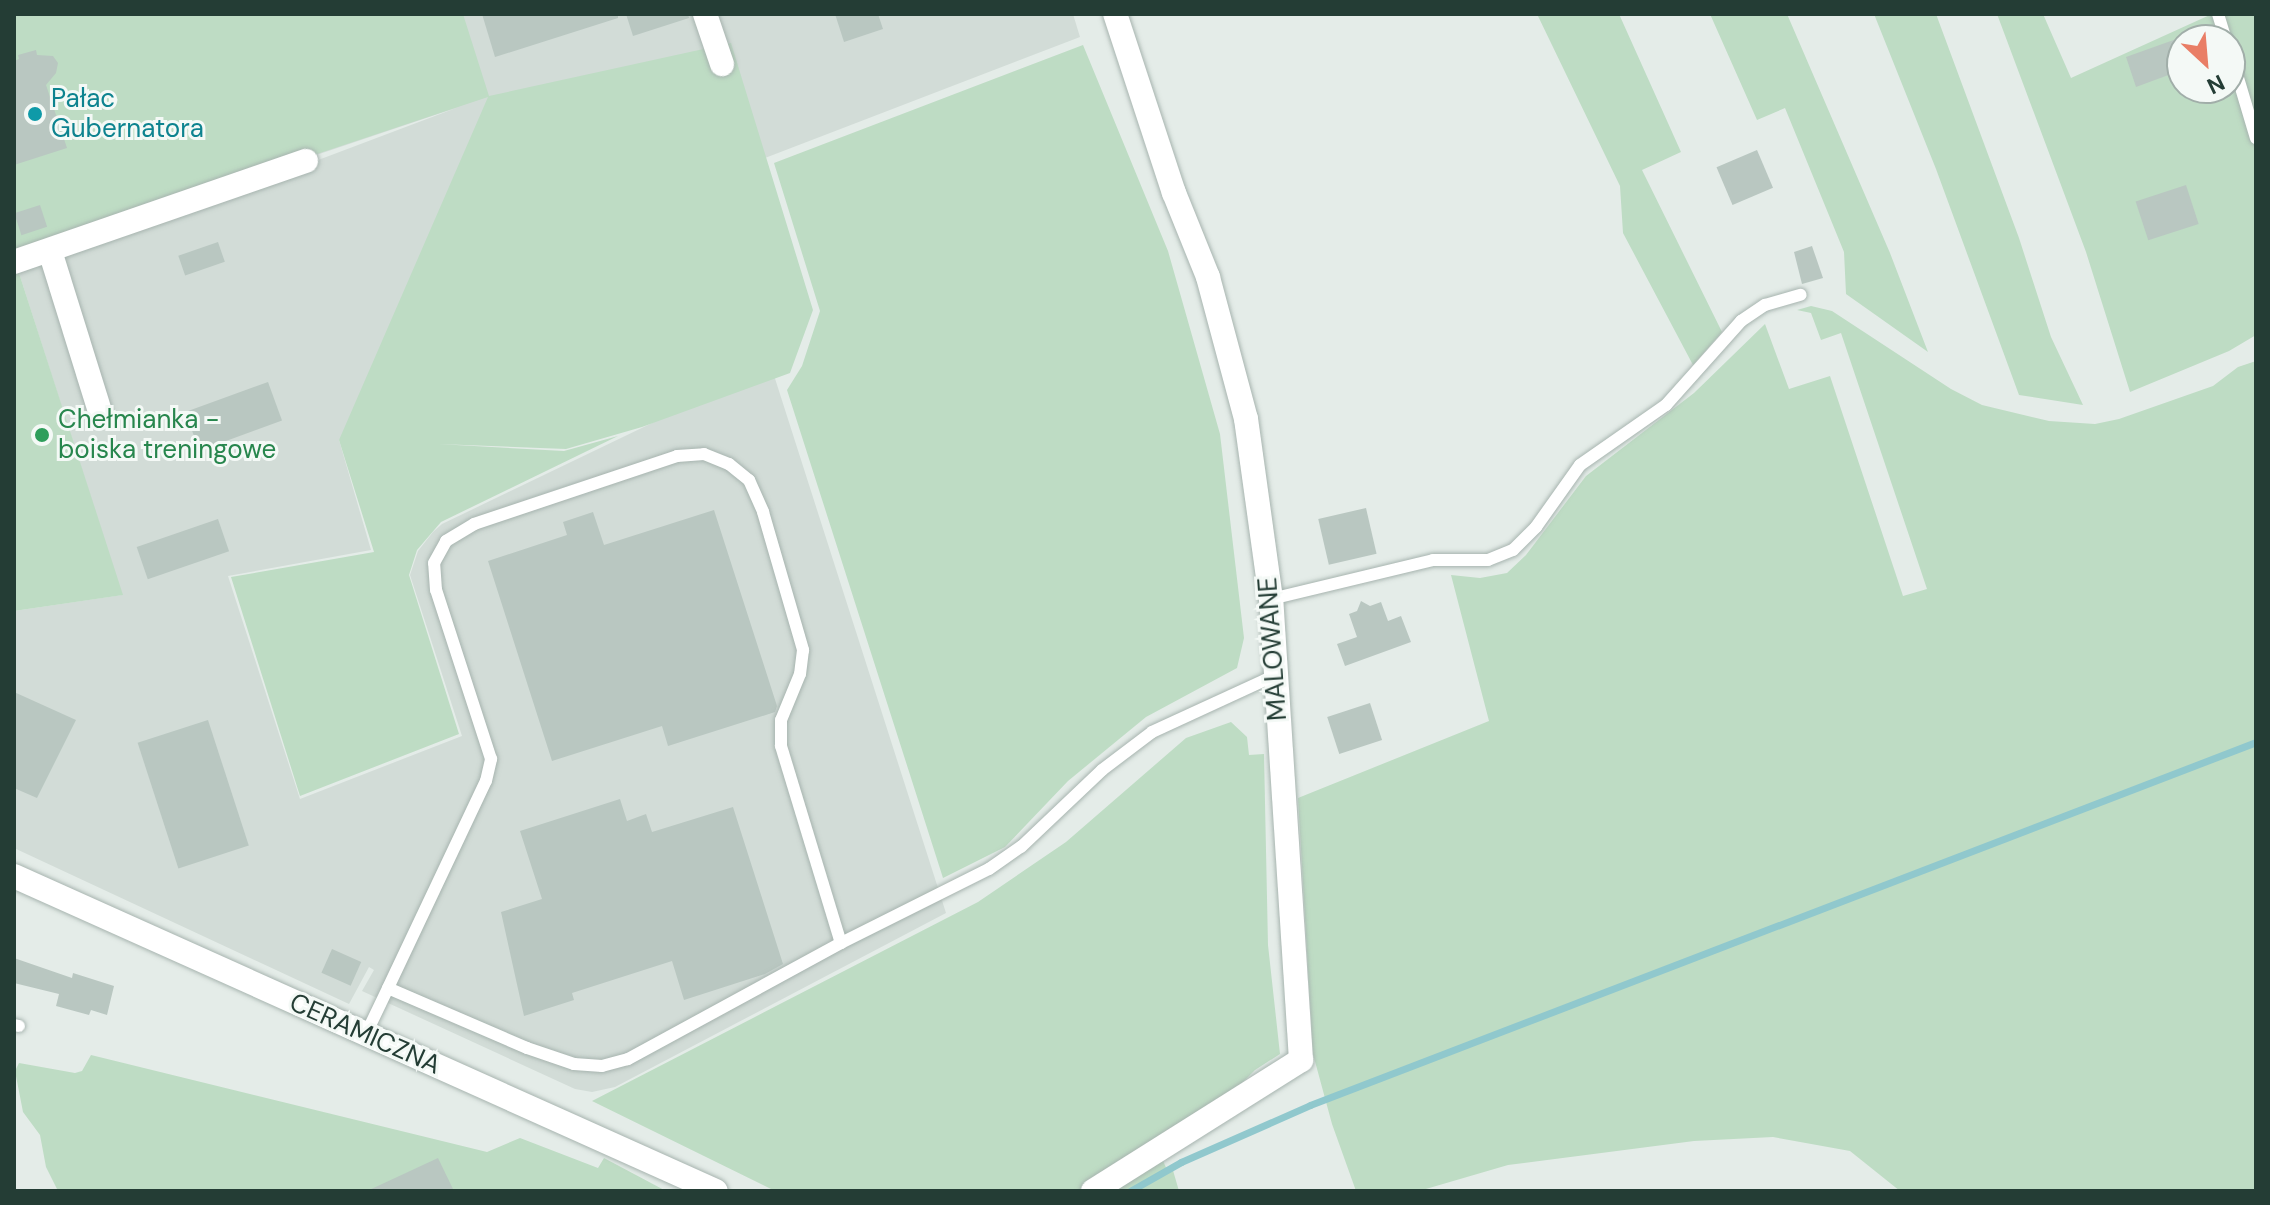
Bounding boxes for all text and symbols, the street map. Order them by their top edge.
north arrow [2166,24,2246,104]
text: N [2202,68,2229,101]
place label: Pałac Gubernatora [51,83,204,144]
marker: Pałac Gubernatora [26,105,44,123]
place label: Chełmianka - boiska treningowe [58,404,276,466]
marker: Chełmianka - boiska treningowe [33,426,51,444]
street label: MALOWANE [1252,576,1294,722]
street label: CERAMICZNA [285,987,445,1081]

